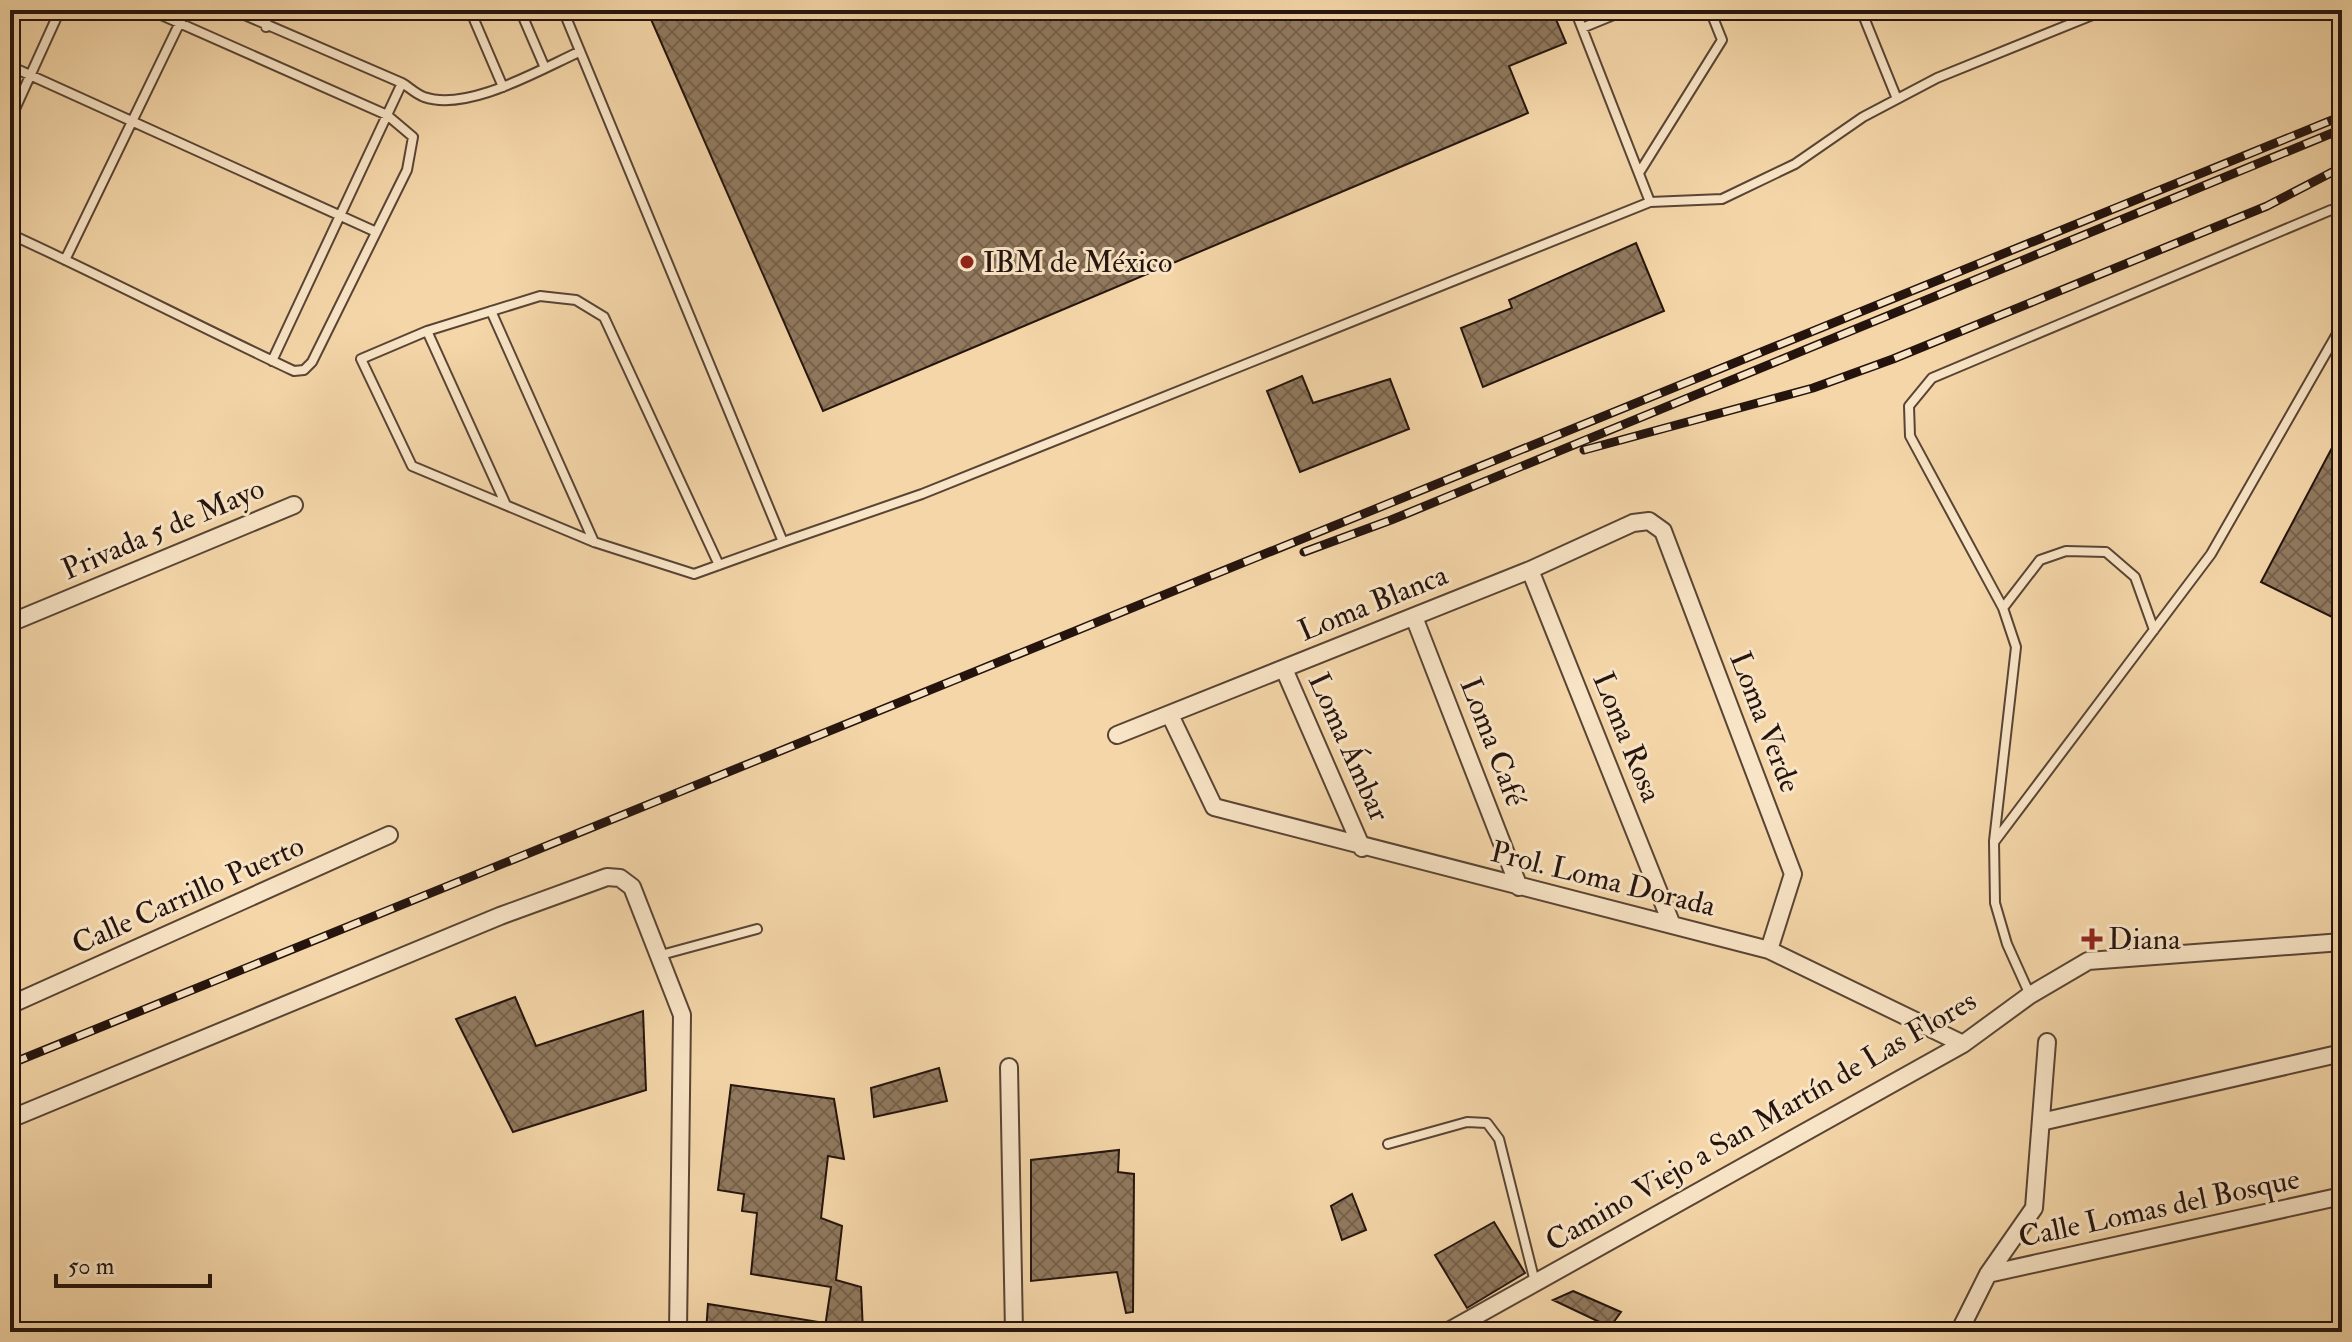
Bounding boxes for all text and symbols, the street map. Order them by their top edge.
place label: IBM de México [983,244,1172,281]
marker: IBM de México [958,253,976,271]
street label: Privada 5 de Mayo [56,470,270,588]
street label: Loma Blanca [1293,556,1454,650]
street label: Loma Verde [1721,646,1809,798]
street label: Loma Ámbar [1300,667,1398,827]
street label: Loma Rosa [1584,667,1670,808]
street label: Loma Café [1452,673,1535,812]
street label: Calle Carrillo Puerto [66,827,310,963]
street label: Prol. Loma Dorada [1487,833,1720,925]
place label: Diana [2108,921,2181,958]
marker: Diana [2083,930,2101,948]
street label: Camino Viejo a San Martín de Las Flores [1539,982,1983,1260]
street label: Calle Lomas del Bosque [2015,1160,2303,1256]
scale bar [56,1238,210,1288]
text: 50 m [68,1251,115,1282]

